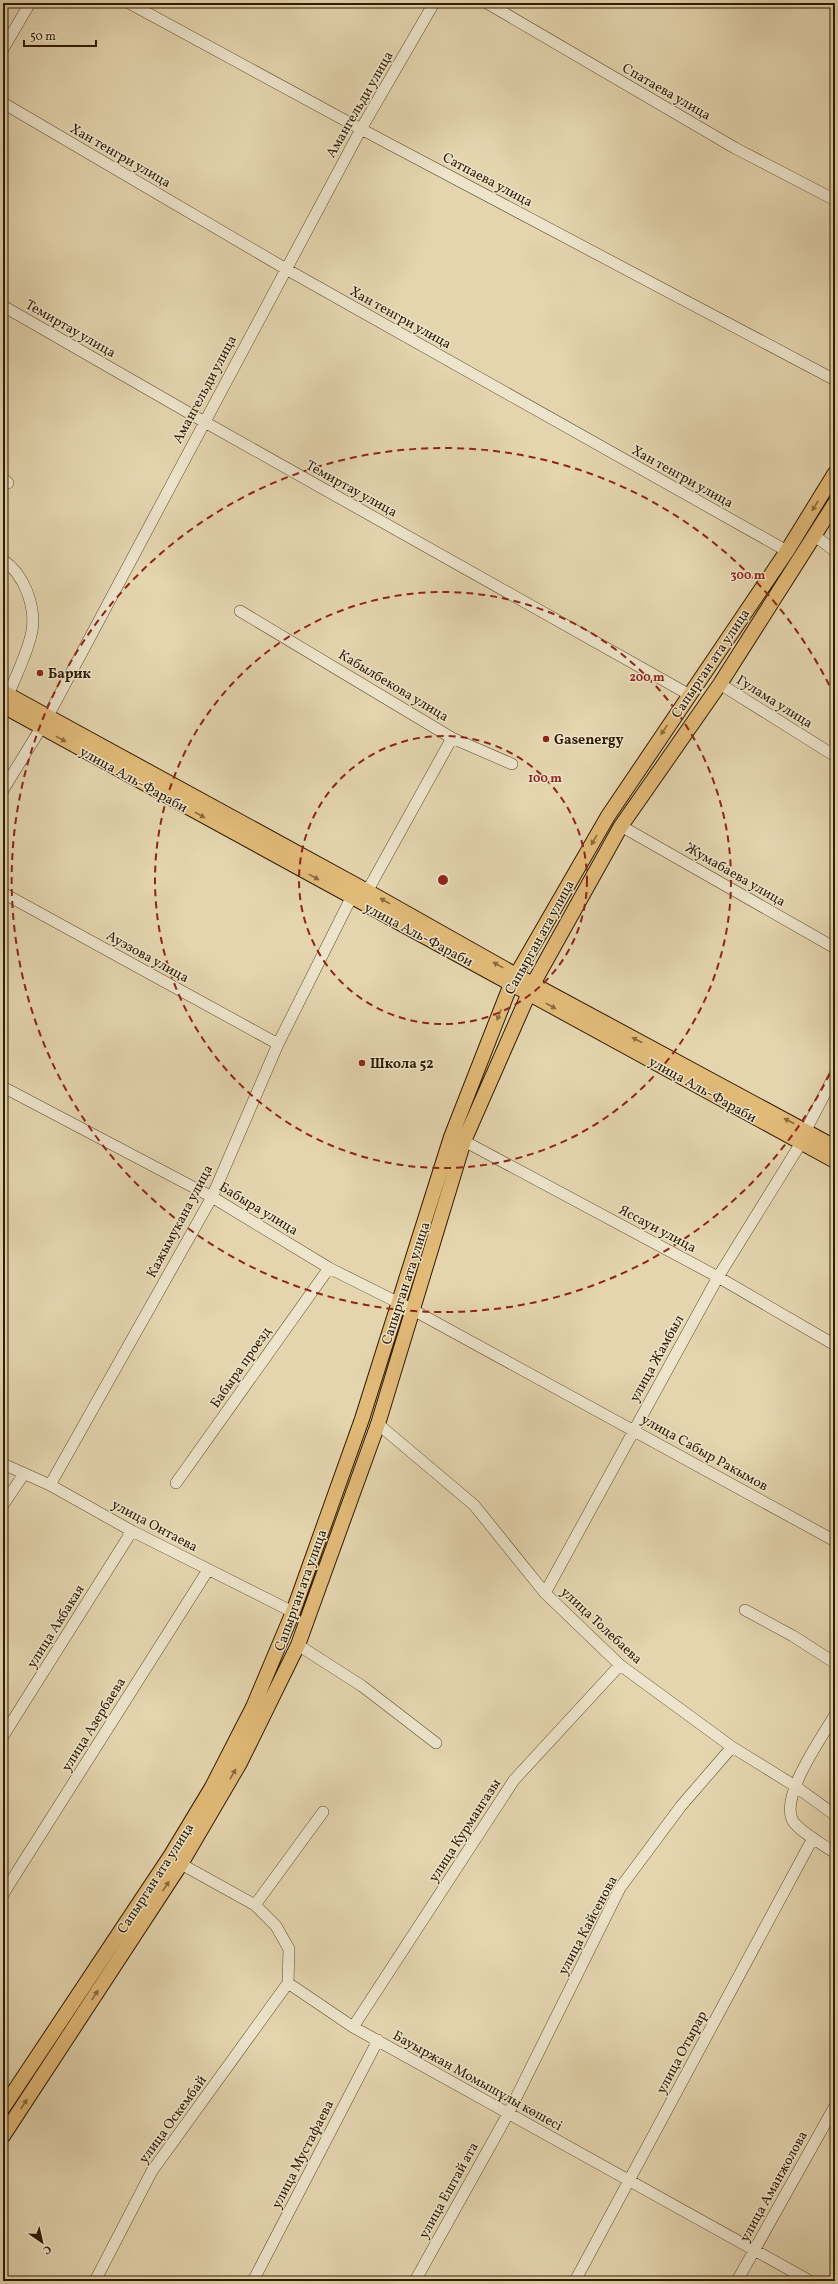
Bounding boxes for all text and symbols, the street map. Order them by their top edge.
scale bar [24,22,96,48]
text: 50 m [30,29,56,45]
street label: Амангельди улица [322,48,399,161]
street label: Спатаева улица [618,59,714,125]
street label: Хан тенгри улица [66,120,174,193]
street label: Сатпаева улица [439,149,536,212]
street label: Хан тенгри улица [346,282,455,354]
street label: Темиртау улица [21,296,119,363]
street label: Амангельди улица [169,332,242,447]
street label: Хан тенгри улица [628,441,737,513]
street label: Темиртау улица [302,456,400,522]
one-way arrow [811,500,818,512]
text: 300 m [731,568,766,584]
street label: Сапырган ата улица [668,605,755,722]
street label: Кабылбекова улица [335,646,452,727]
place label: Барик [48,665,92,684]
marker: Барик [35,668,45,678]
text: 200 m [629,670,665,686]
street label: Гулама улица [732,671,816,733]
one-way arrow [661,725,668,736]
place label: Gasenergy [554,731,624,750]
marker: Gasenergy [541,734,551,744]
one-way arrow [55,736,67,742]
street label: улица Аль-Фараби [76,743,191,818]
text: 100 m [528,771,562,787]
one-way arrow [194,812,206,818]
one-way arrow [591,834,598,846]
street label: Жумабаева улица [682,839,789,912]
centre of rings [436,873,450,887]
one-way arrow [308,874,320,881]
street label: Сапырган ата улица [501,877,580,998]
one-way arrow [379,897,391,904]
street label: улица Аль-Фараби [360,899,477,972]
street label: Ауэзова улица [102,927,192,988]
one-way arrow [492,961,504,968]
one-way arrow [545,1003,557,1010]
one-way arrow [495,1010,501,1022]
one-way arrow [631,1036,643,1043]
street label: улица Аль-Фараби [645,1053,760,1128]
place label: Школа 52 [370,1055,434,1074]
marker: Школа 52 [357,1058,367,1068]
one-way arrow [783,1118,795,1124]
street label: Кажымукана улица [142,1162,218,1282]
street label: Бабыра улица [215,1178,301,1240]
street label: Яссауи улица [615,1201,699,1258]
street label: Сапырган ата улица [378,1220,435,1347]
street label: улица Жамбыл [626,1311,689,1406]
street label: Бабыра проезд [206,1323,276,1412]
street label: улица Сабыр Ракымов [637,1410,771,1496]
street label: улица Онтаева [108,1496,201,1557]
street label: Сапырган ата улица [271,1527,332,1654]
street label: улица Акбакая [23,1581,90,1672]
street label: улица Толебаева [556,1583,646,1669]
street label: улица Азербаева [58,1674,131,1775]
one-way arrow [230,1768,237,1780]
street label: улица Курмангазы [425,1775,506,1886]
street label: Сапырган ата улица [113,1820,199,1938]
street label: улица Кайсенова [554,1873,622,1979]
one-way arrow [163,1880,170,1892]
one-way arrow [92,1989,99,2001]
street label: улица Отырар [652,2008,712,2098]
street label: Бауыржан Момышұлы көшесі [389,2027,566,2136]
street label: улица Оскембай [135,2072,212,2168]
street label: улица Мустафаева [268,2097,339,2212]
one-way arrow [20,2099,28,2109]
street label: улица Аманжолова [736,2128,813,2246]
street label: улица Ештай ата [415,2139,484,2242]
north arrow [22,2222,62,2262]
text: С [40,2241,54,2257]

